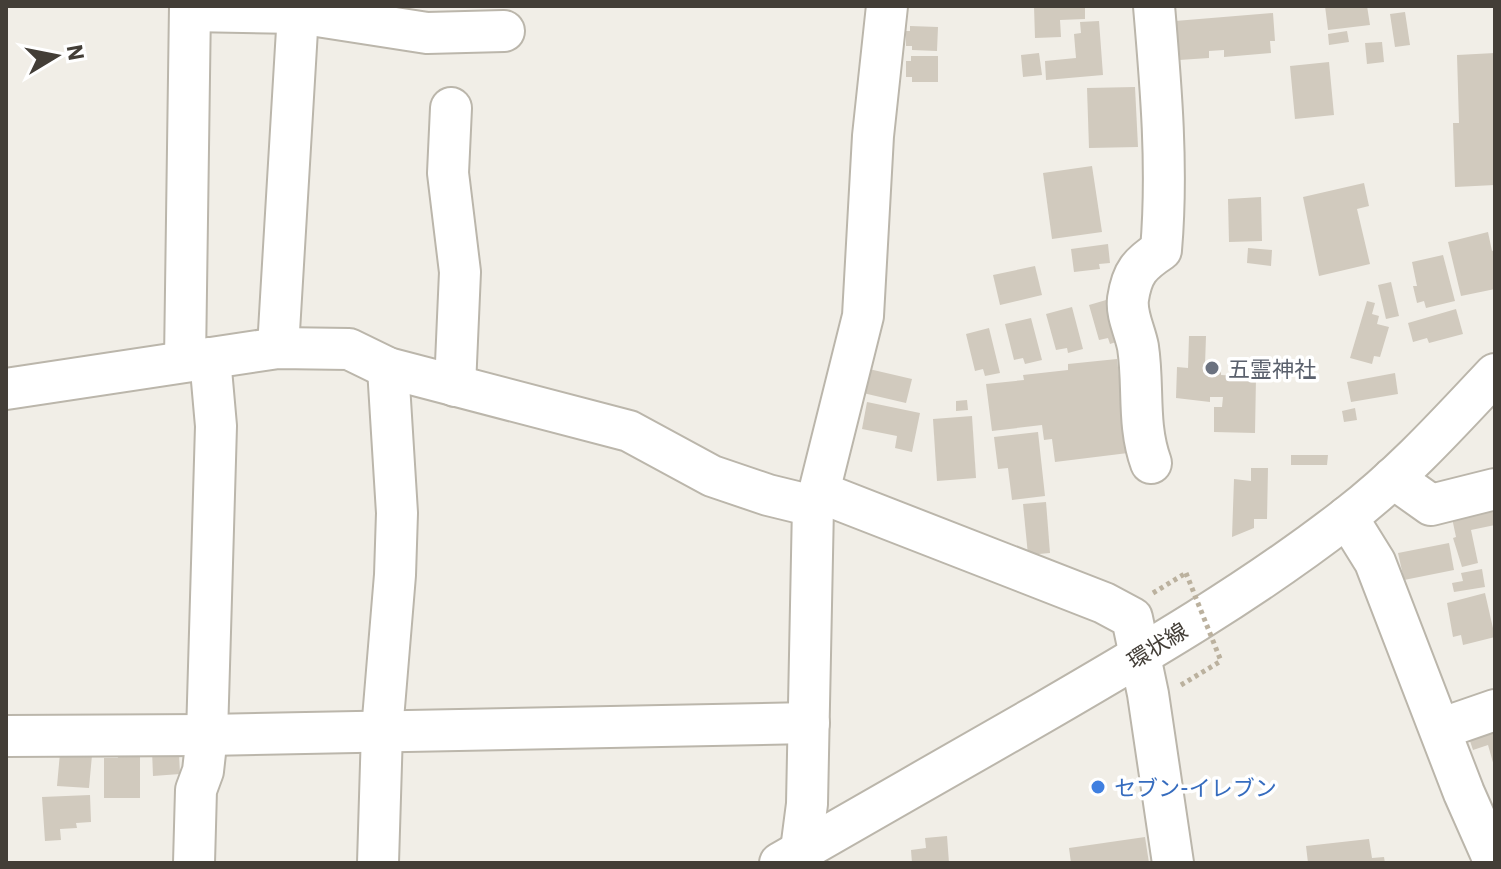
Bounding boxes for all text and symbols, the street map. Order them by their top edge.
north arrow [16,16,96,96]
text: N [61,42,92,63]
place label: 五霊神社 [1228,354,1316,383]
marker: 五霊神社 [1203,359,1221,377]
street label: 環状線 [1121,615,1193,675]
place label: セブン-イレブン [1114,773,1277,802]
marker: セブン-イレブン [1089,778,1107,796]

